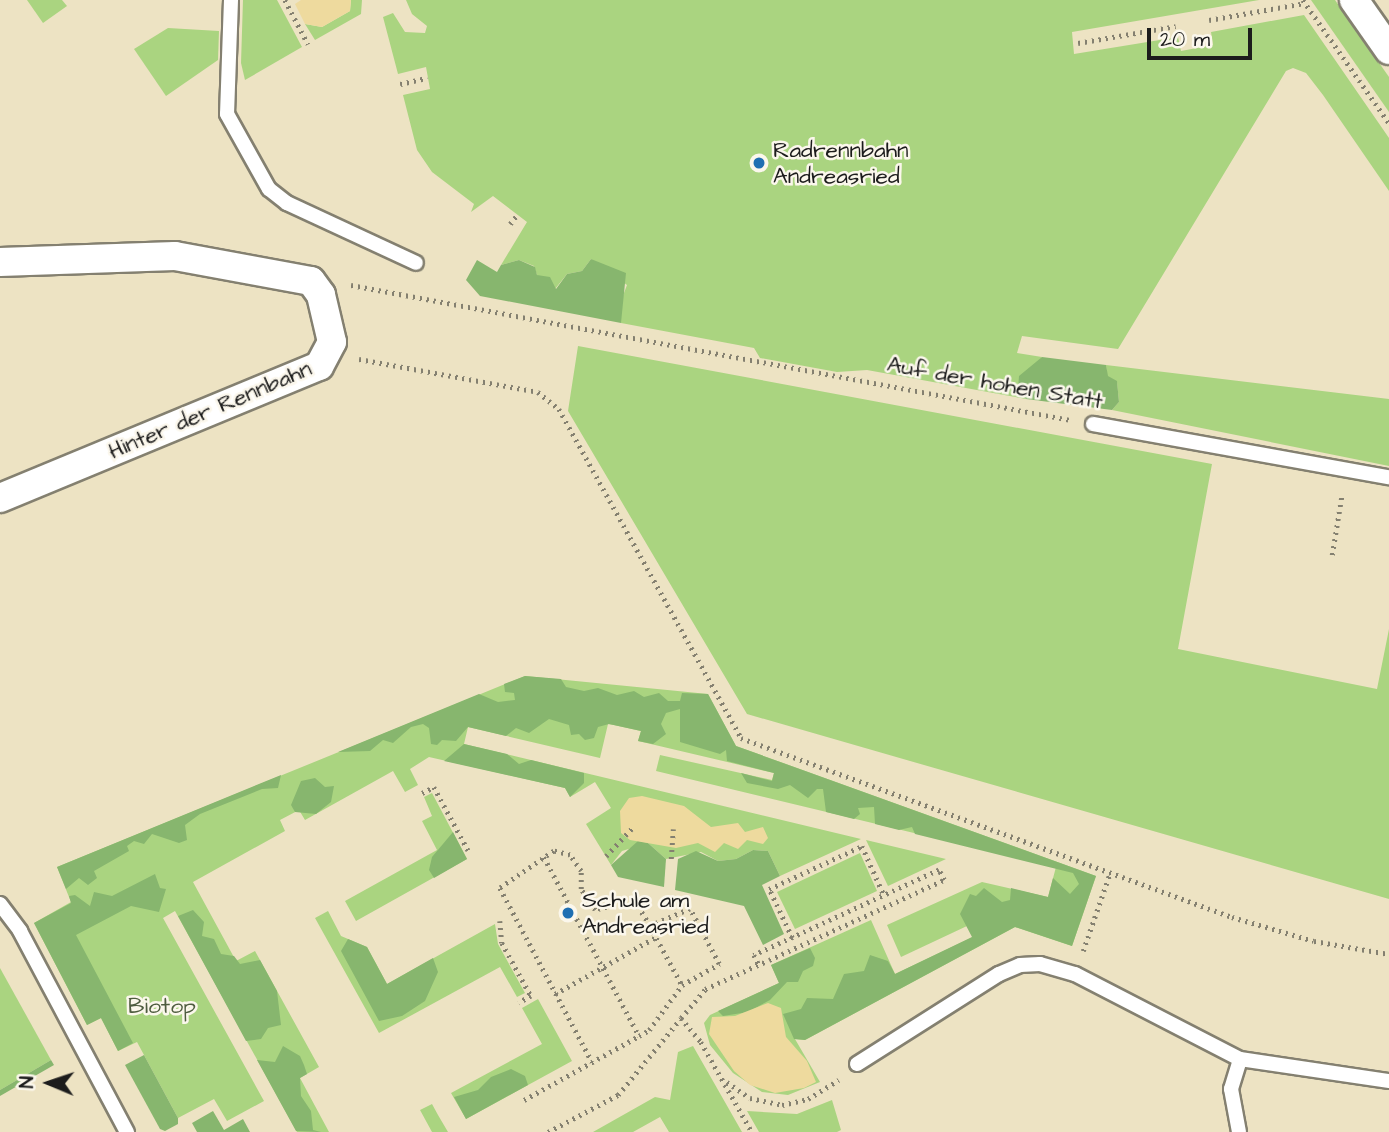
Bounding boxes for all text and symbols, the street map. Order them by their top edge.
scale bar [1151,14,1256,58]
text: 20 m [1160,25,1210,54]
place label: Radrennbahn Andreasried [773,136,909,190]
marker: Radrennbahn Andreasried [751,155,767,171]
street label: Auf der hohen Statt [885,350,1105,416]
street label: Hinter der Rennbahn [104,355,316,465]
place label: Schule am Andreasried [582,886,709,940]
marker: Schule am Andreasried [560,905,576,921]
park label: Biotop [128,992,196,1020]
north arrow [14,1048,84,1118]
text: N [14,1076,41,1089]

